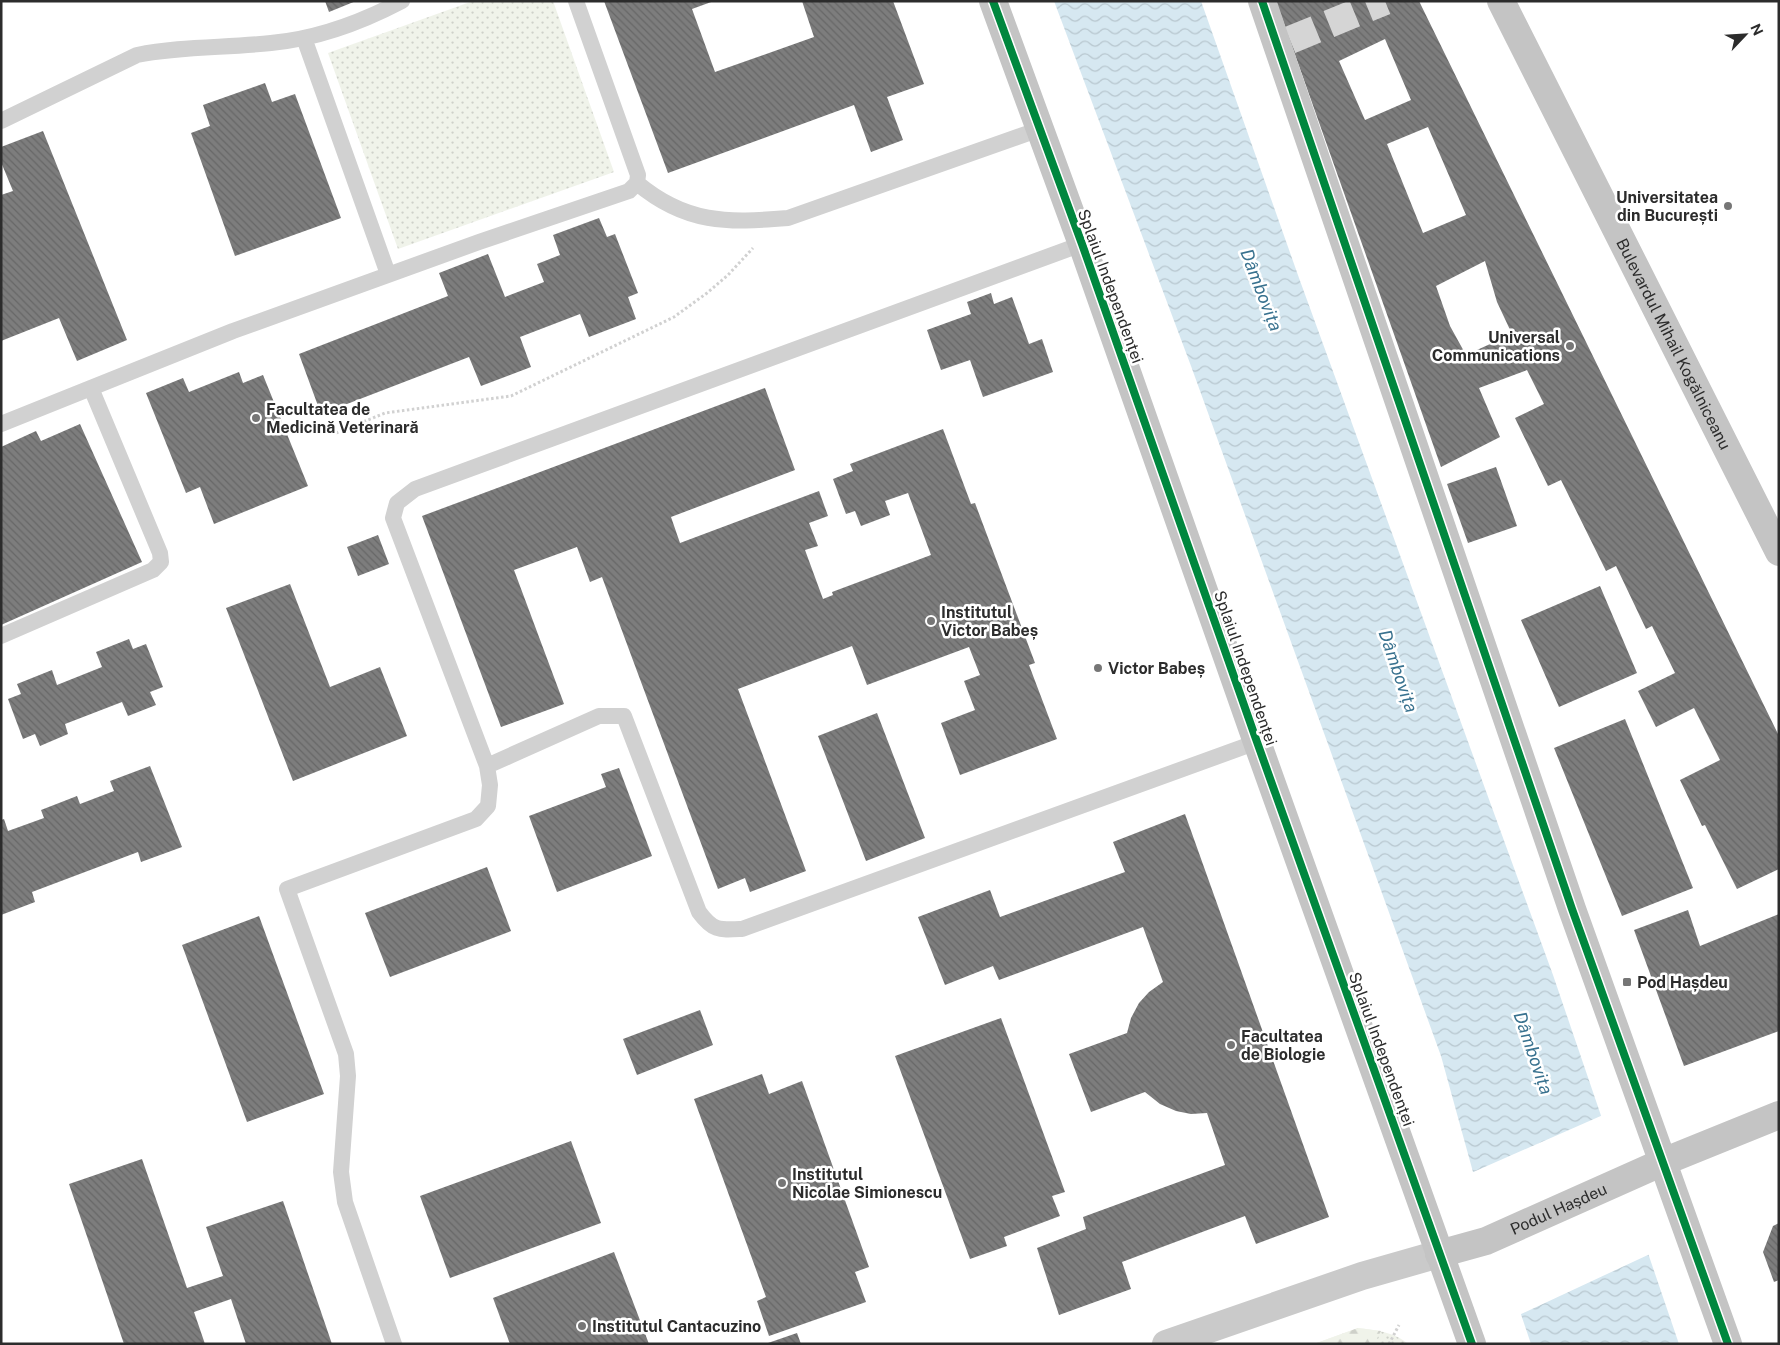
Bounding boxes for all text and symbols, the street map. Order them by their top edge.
north arrow [1720,10,1770,60]
text: N [1747,21,1766,38]
place label: Universitatea din București [1616,188,1718,225]
marker: Universitatea din București [1722,200,1734,212]
street label: Splaiul Independenței [1074,206,1147,366]
street label: Bulevardul Mihail Kogălniceanu [1612,235,1735,453]
water label: Dâmbovița [1236,246,1287,334]
place label: Universal Communications [1432,328,1560,365]
marker: Universal Communications [1564,340,1576,352]
place label: Facultatea de Medicină Veterinară [266,400,418,437]
marker: Facultatea de Medicină Veterinară [250,412,262,424]
street label: Splaiul Independenței [1210,588,1281,748]
place label: Institutul Victor Babeș [941,603,1038,640]
marker: Institutul Victor Babeș [925,615,937,627]
water label: Dâmbovița [1374,627,1422,715]
place label: Victor Babeș [1108,659,1205,678]
marker: Victor Babeș [1092,662,1104,674]
street label: Splaiul Independenței [1345,969,1418,1129]
place label: Pod Hașdeu [1637,973,1728,992]
marker: Pod Hașdeu [1621,976,1633,988]
water label: Dâmbovița [1509,1009,1557,1097]
place label: Facultatea de Biologie [1241,1027,1325,1064]
marker: Facultatea de Biologie [1225,1039,1237,1051]
place label: Institutul Nicolae Simionescu [792,1165,942,1202]
marker: Institutul Nicolae Simionescu [776,1177,788,1189]
street label: Podul Hașdeu [1507,1179,1610,1239]
place label: Institutul Cantacuzino [592,1317,761,1336]
marker: Institutul Cantacuzino [576,1320,588,1332]

